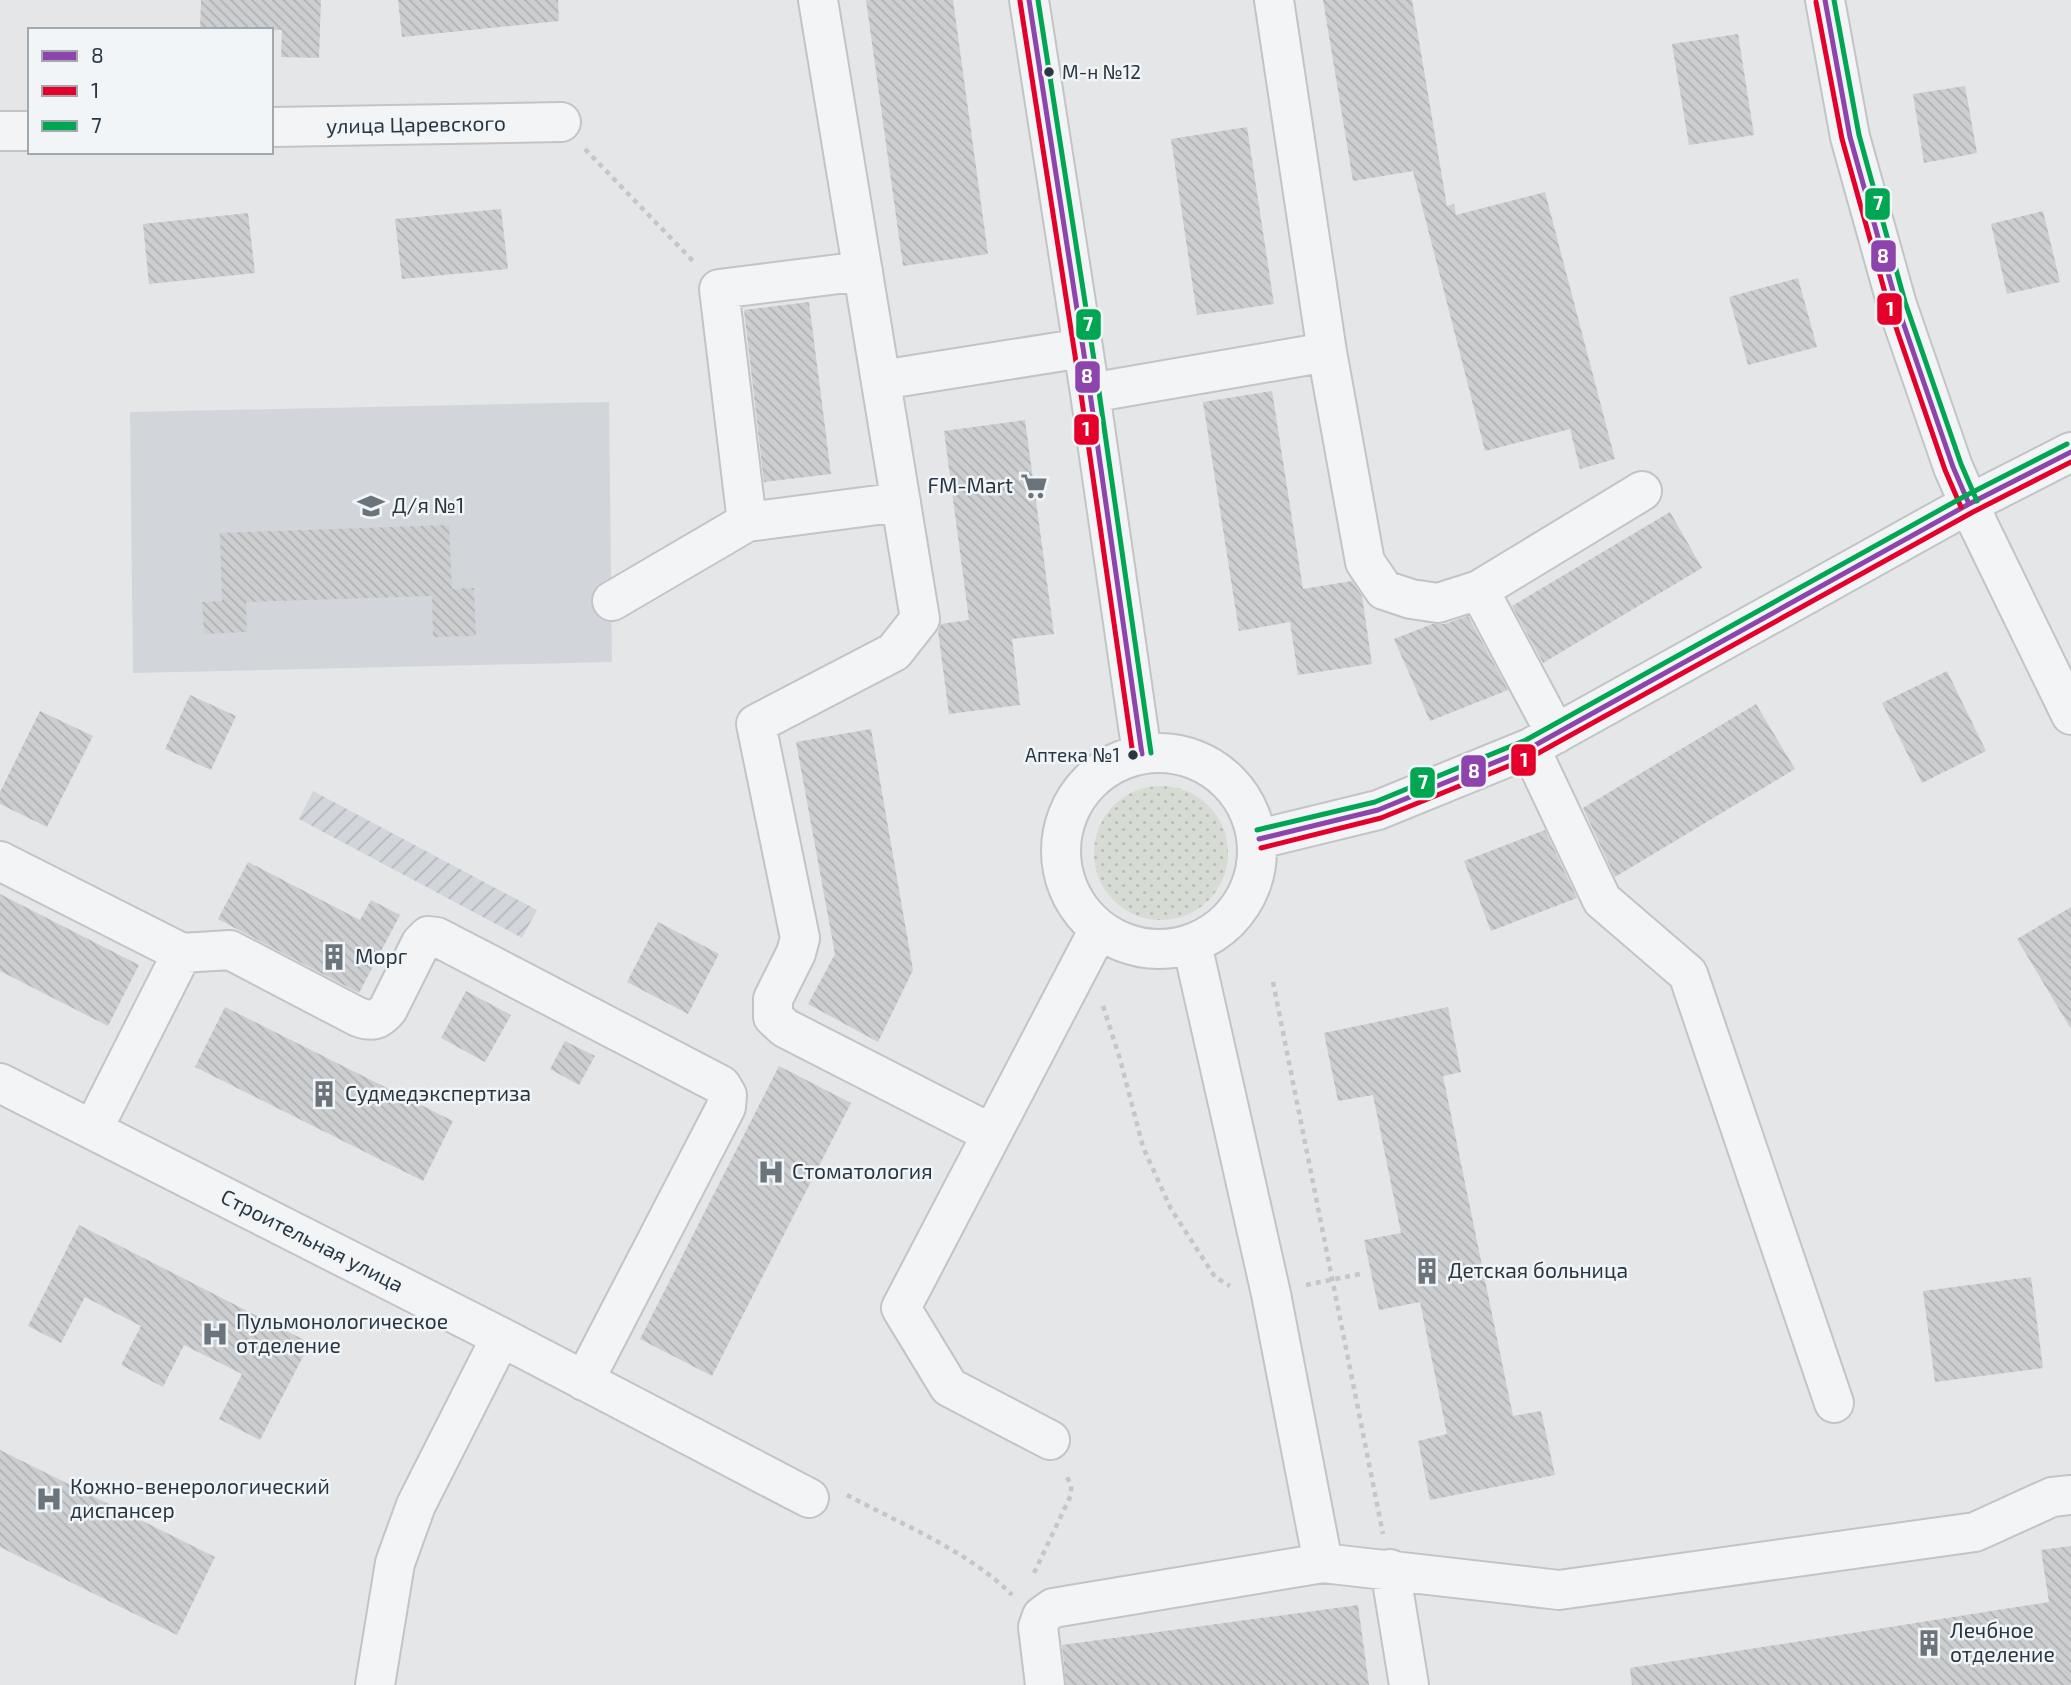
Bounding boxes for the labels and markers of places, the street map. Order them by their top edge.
place label: М-н №12 [1062,60,1141,83]
marker: М-н №12 [1042,65,1056,79]
supermarket icon: FM-Mart [1019,471,1049,501]
place label: FM-Mart [928,472,1013,497]
school or university icon: Д/я №1 [356,491,386,521]
place label: Д/я №1 [392,492,464,517]
place label: Аптека №1 [1025,743,1120,766]
marker: Аптека №1 [1126,748,1140,762]
building icon: Морг [319,942,349,972]
place label: Морг [355,943,408,968]
building icon: Судмедэкспертиза [309,1079,339,1109]
place label: Судмедэкспертиза [345,1080,531,1106]
hospital icon: Стоматология [756,1157,786,1187]
place label: Стоматология [792,1158,933,1183]
building icon: Детская больница [1412,1256,1442,1286]
place label: Детская больница [1448,1257,1628,1282]
place label: Пульмонологическое отделение [236,1308,448,1357]
hospital icon: Пульмонологическое отделение [200,1319,230,1349]
place label: Кожно-венерологический диспансер [70,1473,330,1522]
hospital icon: Кожно-венерологический диспансер [34,1484,64,1514]
place label: Лечбное отделение [1950,1617,2055,1666]
building icon: Лечбное отделение [1914,1628,1944,1658]

